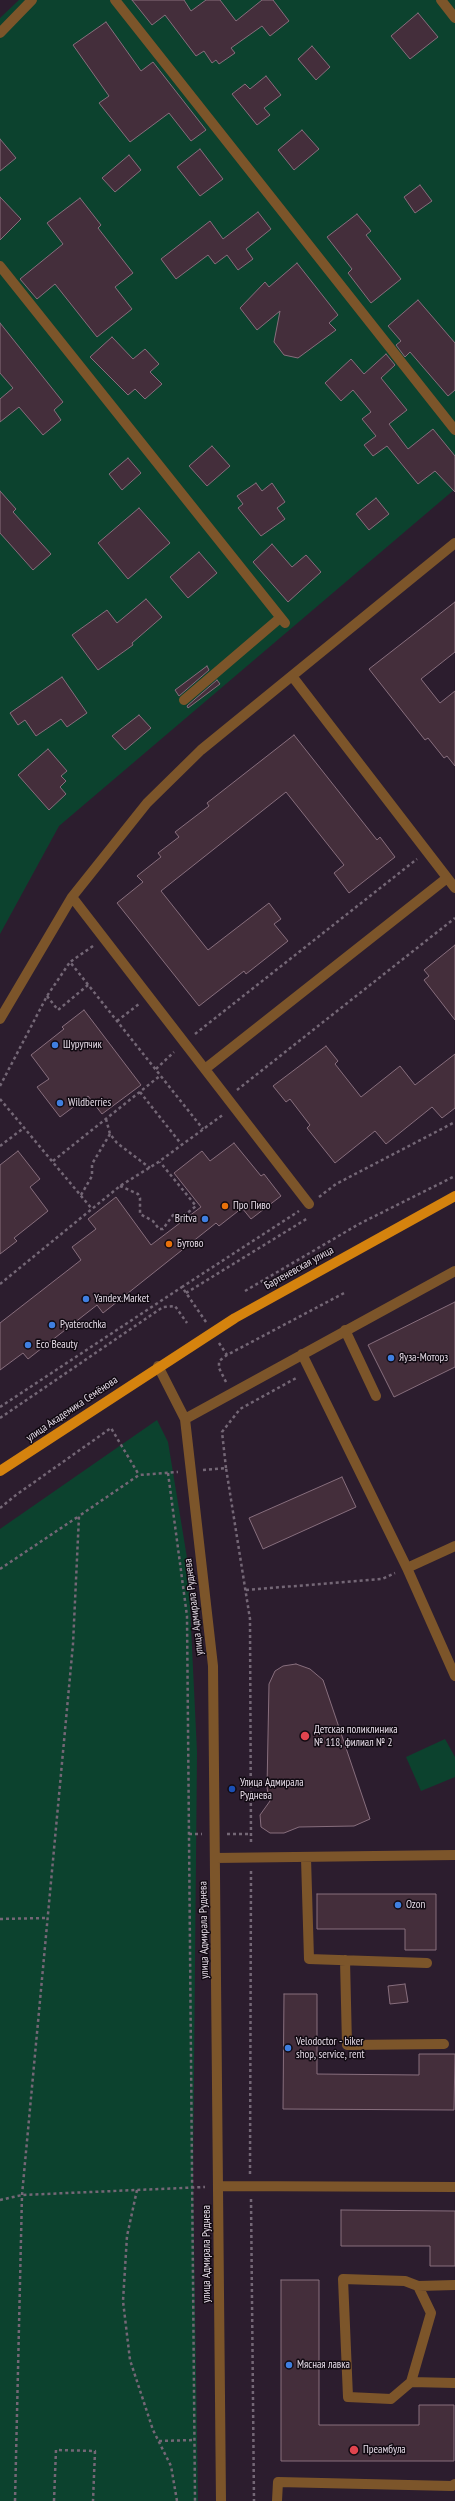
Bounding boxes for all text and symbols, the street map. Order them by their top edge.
place label: Шурупчик [63,1038,102,1052]
marker: Шурупчик [50,1040,60,1050]
place label: Wildberries [68,1096,111,1110]
marker: Wildberries [55,1098,65,1108]
place label: Про Пиво [233,1199,270,1213]
marker: Про Пиво [220,1201,230,1211]
place label: Britva [175,1212,197,1226]
marker: Britva [200,1214,210,1224]
place label: Бутово [177,1237,203,1251]
marker: Бутово [164,1239,174,1249]
street label: Бартеневская улица [262,1243,336,1293]
place label: Yandex.Market [94,1292,149,1306]
marker: Yandex.Market [81,1294,91,1304]
place label: Pyaterochka [60,1318,106,1332]
marker: Pyaterochka [47,1320,57,1330]
place label: Eco Beauty [36,1338,78,1352]
marker: Eco Beauty [23,1340,33,1350]
place label: Яуза-Моторз [399,1351,448,1365]
marker: Яуза-Моторз [386,1353,396,1363]
street label: улица Академика Семёнова [24,1373,120,1445]
street label: улица Адмирала Руднева [181,1558,207,1656]
place label: Детская поликлиника № 118, филиал № 2 [314,1723,398,1749]
marker: Детская поликлиника № 118, филиал № 2 [299,1730,311,1742]
place label: Улица Адмирала Руднева [240,1776,304,1802]
marker: Улица Адмирала Руднева [227,1784,237,1794]
street label: улица Адмирала Руднева [197,1881,211,1979]
place label: Ozon [406,1898,425,1912]
marker: Ozon [393,1900,403,1910]
place label: Velodoctor - biker shop, service, rent [296,2035,364,2061]
marker: Velodoctor - biker shop, service, rent [283,2043,293,2053]
street label: улица Адмирала Руднева [200,2205,214,2303]
place label: Мясная лавка [297,2358,350,2372]
marker: Мясная лавка [284,2360,294,2370]
place label: Преамбула [363,2443,406,2457]
marker: Преамбула [348,2444,360,2456]

